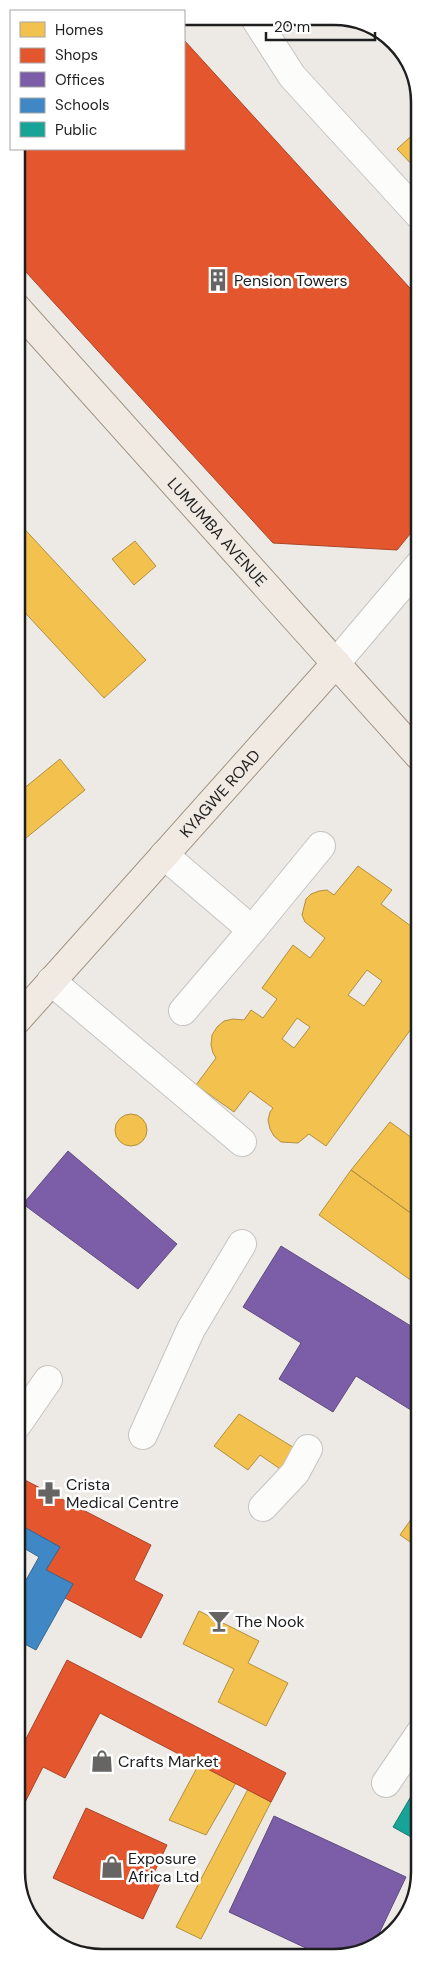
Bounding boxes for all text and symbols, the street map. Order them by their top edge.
legend [10,10,185,150]
scale bar [266,10,375,42]
text: 20 m [274,17,310,37]
text: Homes [55,20,104,40]
text: Shops [55,45,98,65]
text: Offices [55,70,105,90]
text: Schools [55,95,110,115]
text: Public [55,120,97,140]
building icon: Pension Towers [205,267,231,293]
place label: Pension Towers [234,270,348,291]
street label: LUMUMBA AVENUE [163,473,272,591]
street label: KYAGWE ROAD [175,745,265,842]
place label: Crista Medical Centre [66,1474,179,1513]
pharmacy icon: Crista Medical Centre [36,1480,62,1506]
bar icon: The Nook [206,1608,232,1634]
place label: The Nook [235,1611,305,1632]
shop icon: Crafts Market [89,1748,115,1774]
place label: Crafts Market [118,1751,219,1772]
place label: Exposure Africa Ltd [128,1848,199,1887]
shop icon: Exposure Africa Ltd [99,1854,125,1880]

